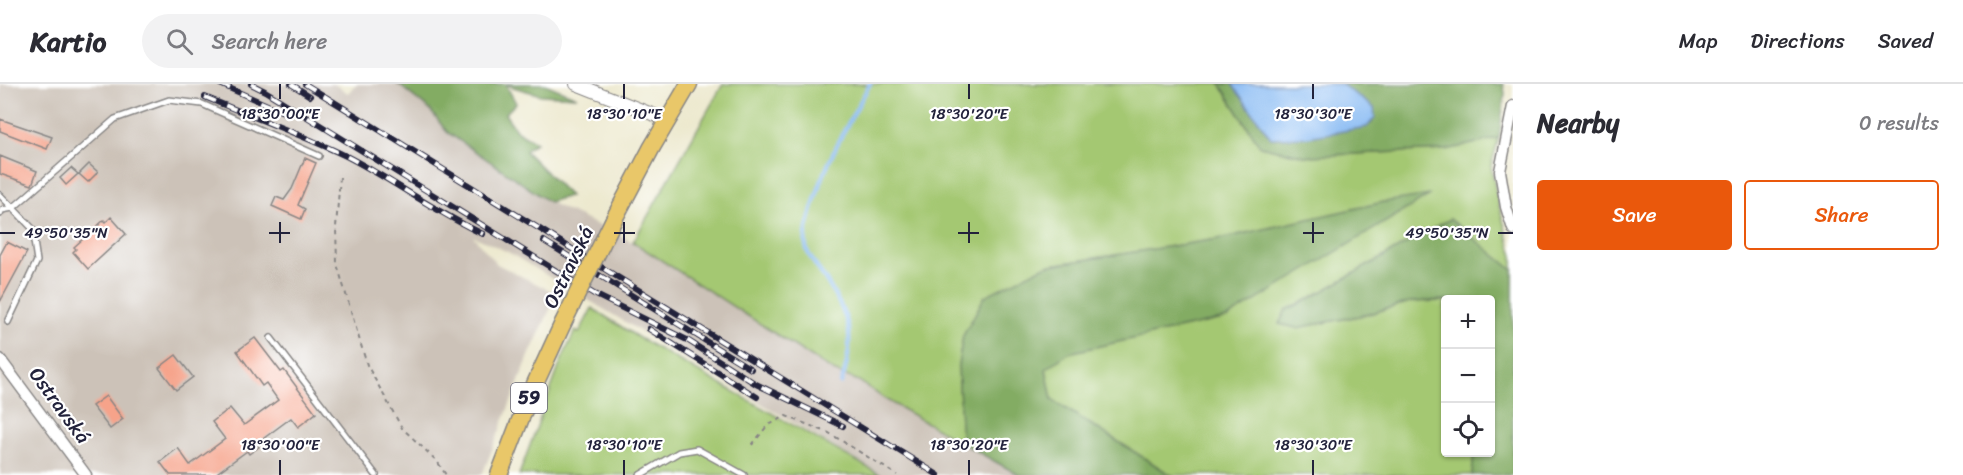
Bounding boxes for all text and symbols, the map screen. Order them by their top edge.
search box [142,14,562,68]
text: Kartio [30,17,106,66]
text: Search here [211,22,327,61]
text: Map [1679,22,1717,60]
text: Directions [1750,22,1845,60]
text: Saved [1878,22,1933,60]
icon: search [163,25,196,58]
text: Nearby [1537,100,1619,146]
text: 18°30'00"E [241,101,321,127]
text: 18°30'10"E [586,101,663,127]
text: 18°30'20"E [930,101,1010,127]
text: 18°30'30"E [1274,101,1353,127]
text: 0 results [1859,106,1939,141]
button: Save [1537,180,1732,250]
button: Share [1744,180,1939,250]
text: 49°50'35"N [24,220,108,246]
street label: Ostravská [533,220,604,315]
text: 49°50'35"N [1405,220,1489,246]
map controls [1441,295,1495,457]
button: + [1441,295,1495,349]
button: − [1441,349,1495,403]
street label: Ostravská [19,359,100,451]
road number: 59 [511,383,547,413]
button: locate [1441,403,1495,457]
text: 18°30'00"E [241,432,321,458]
text: 18°30'10"E [586,432,663,458]
text: 18°30'20"E [930,432,1010,458]
text: 18°30'30"E [1274,432,1353,458]

